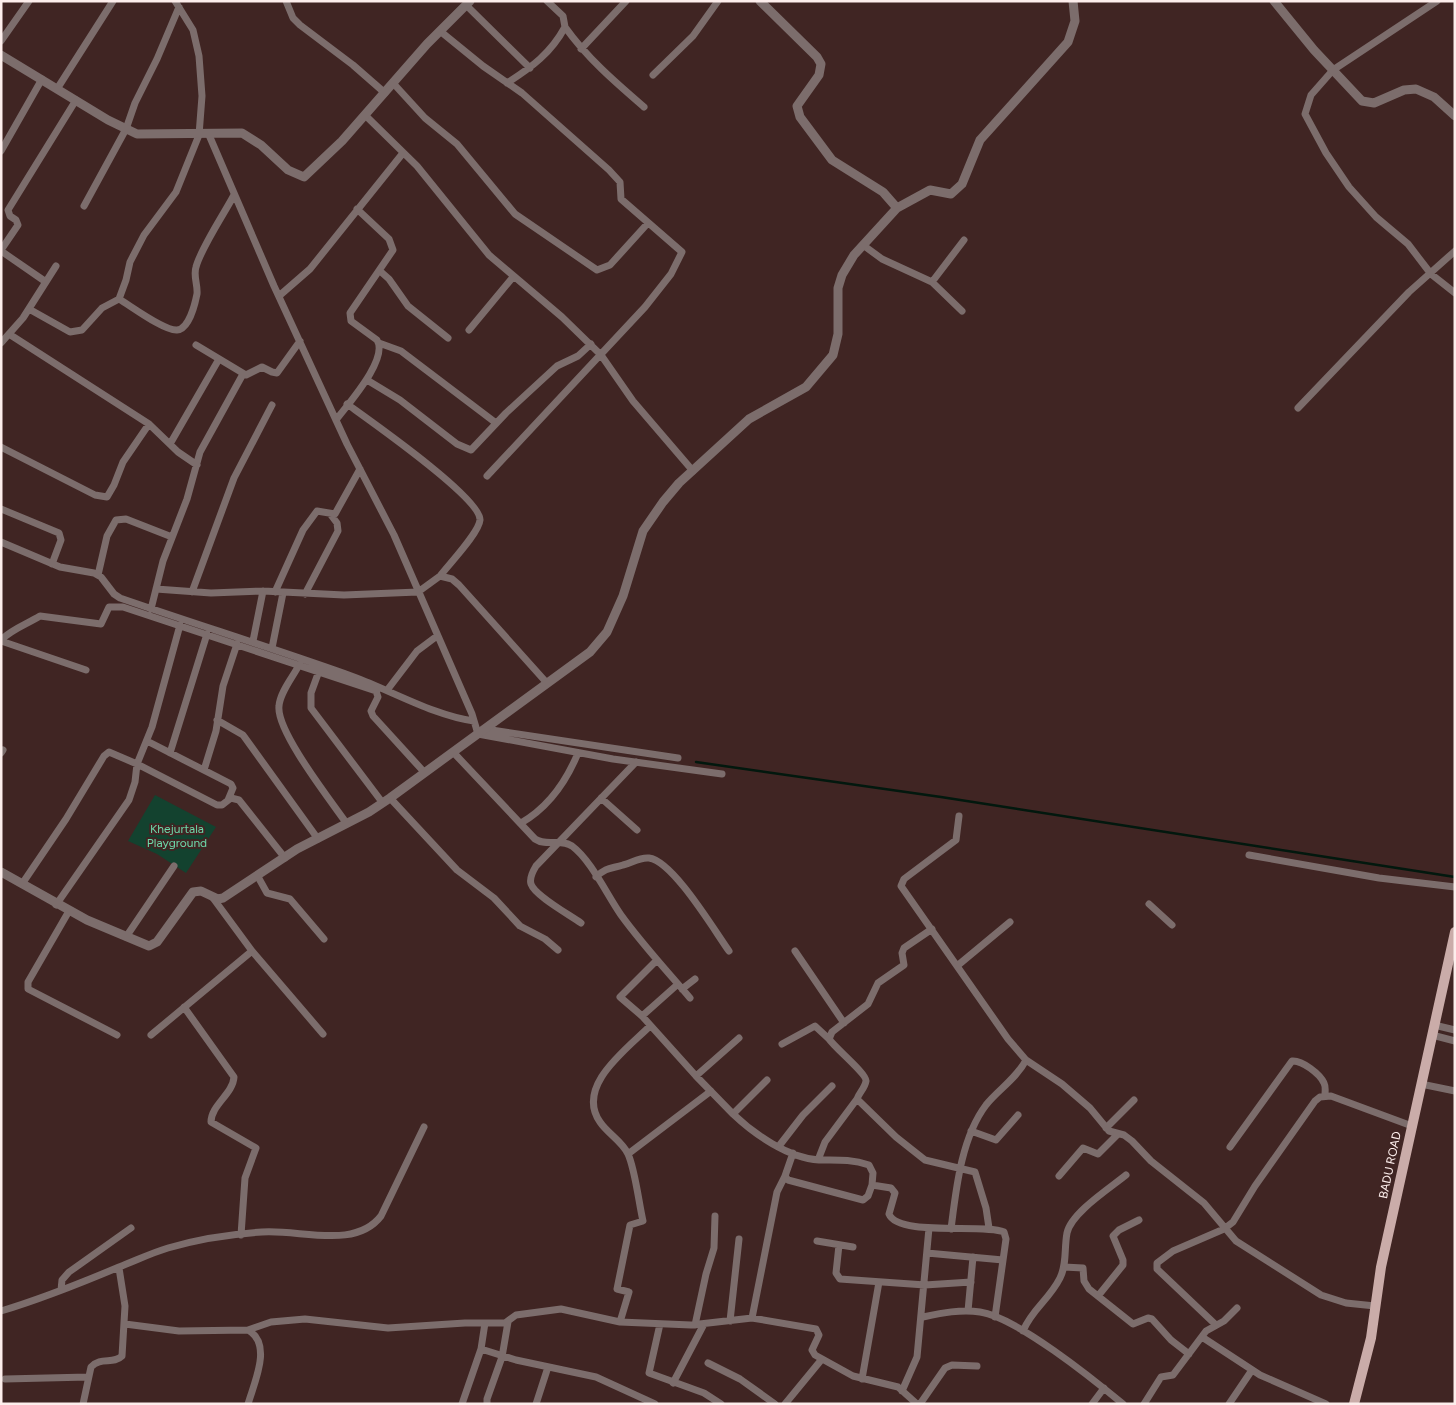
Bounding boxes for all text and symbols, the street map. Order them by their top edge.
park label: Khejurtala Playground [147,822,207,850]
street label: BADU ROAD [1376,1130,1404,1200]

